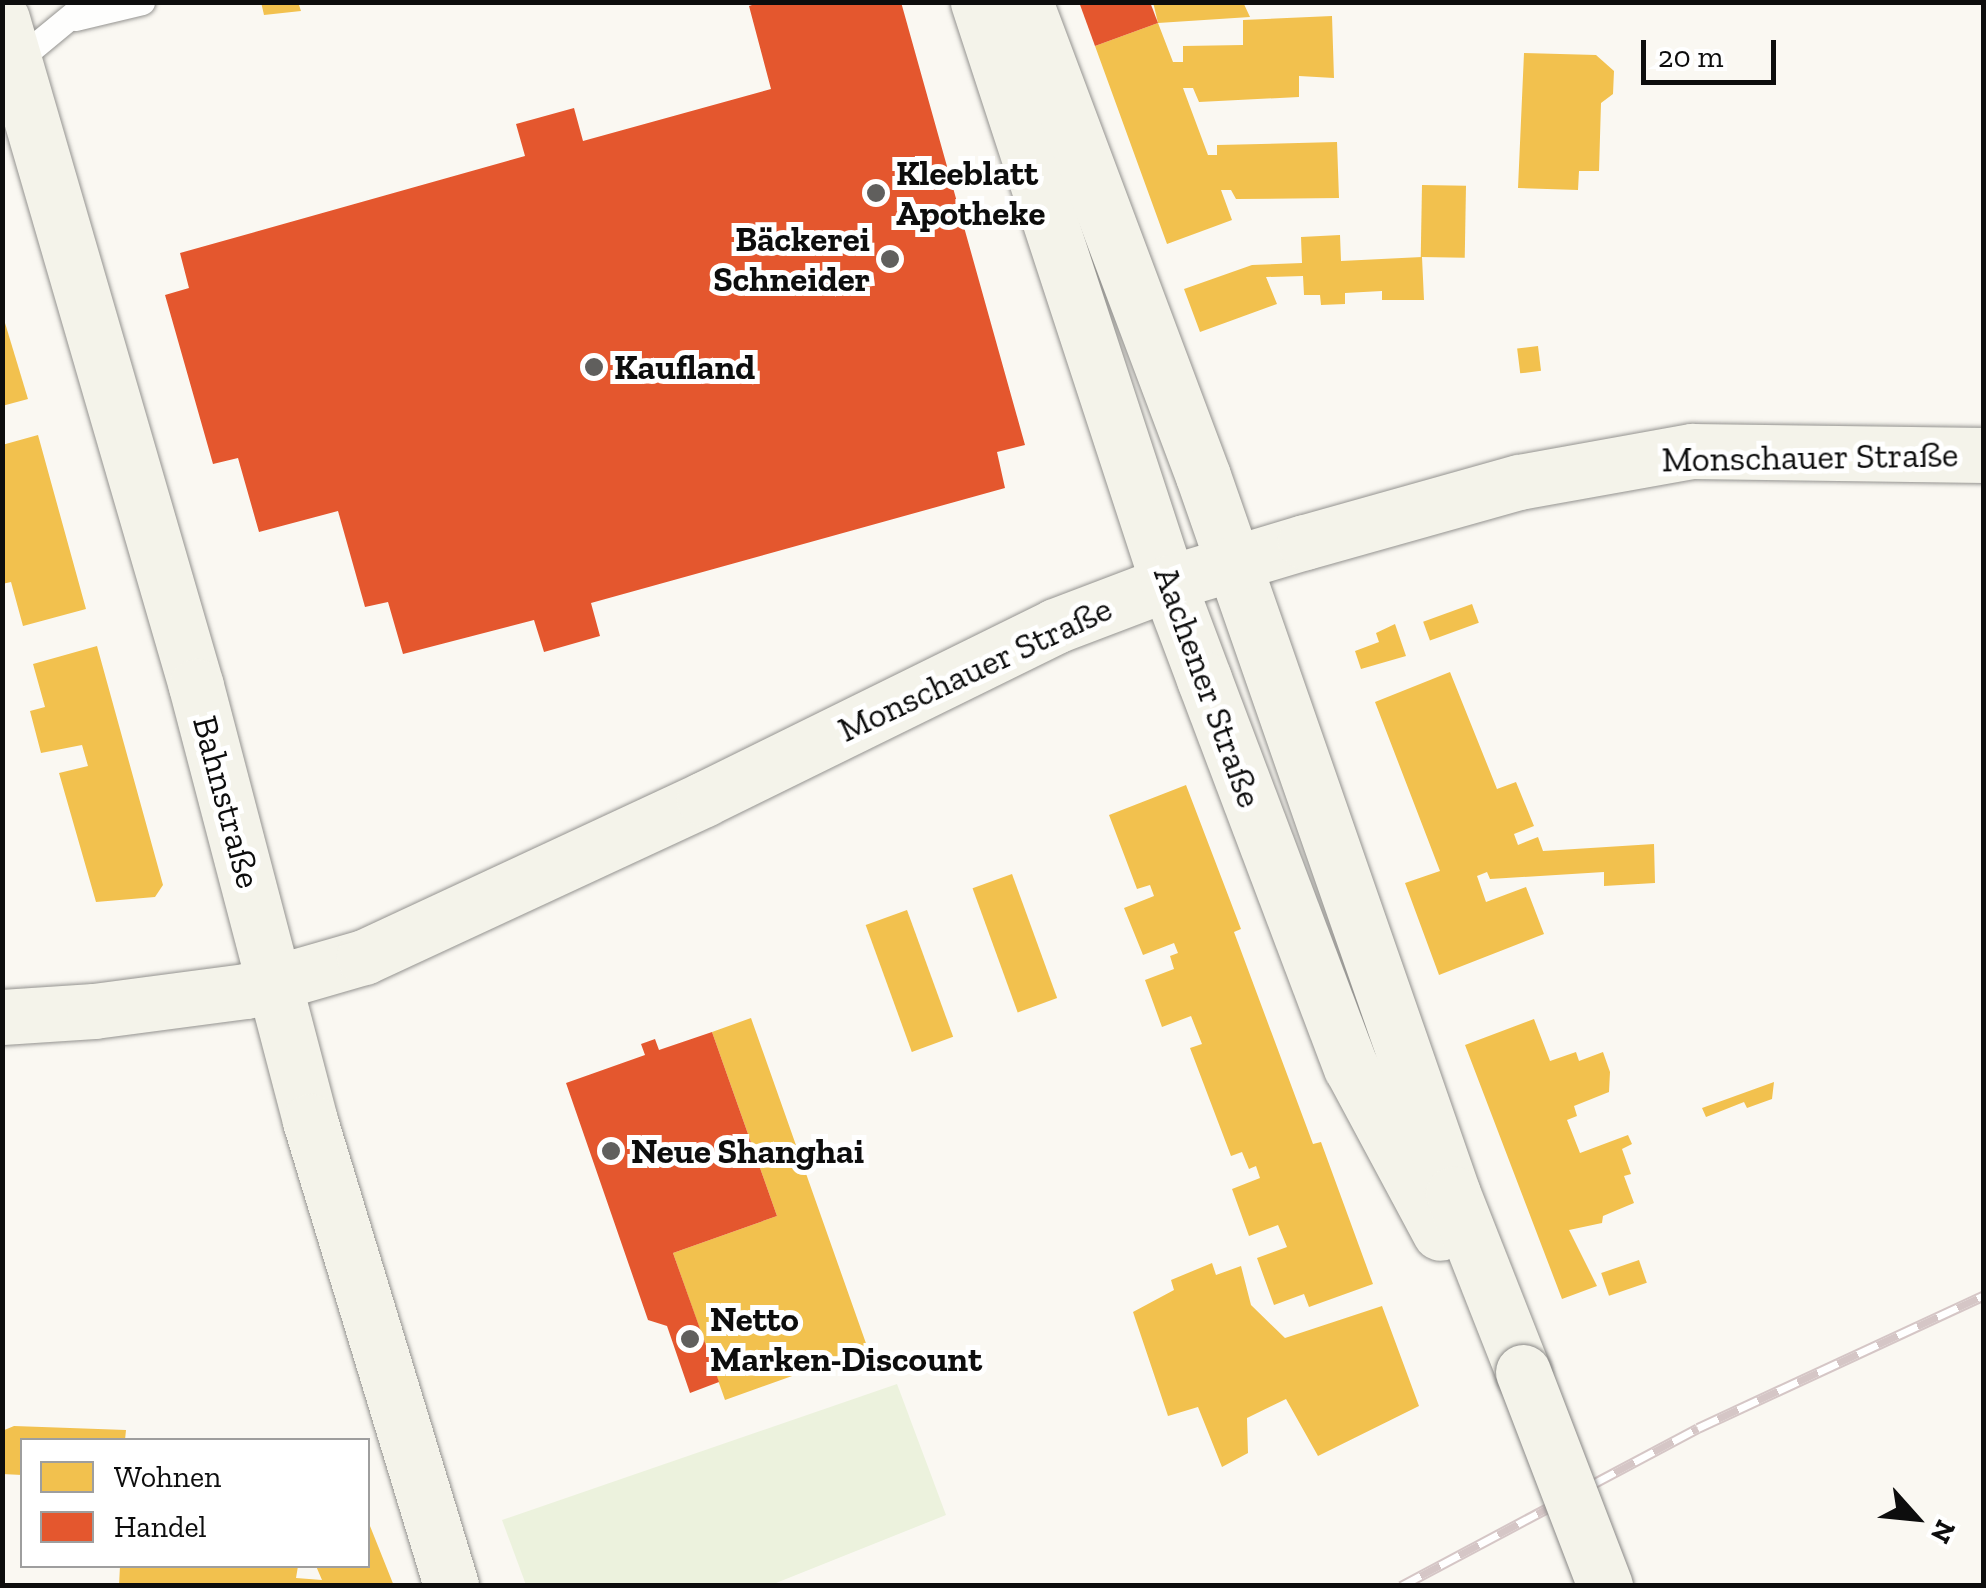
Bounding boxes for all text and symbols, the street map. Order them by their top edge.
scale bar [1646,20,1781,82]
text: 20 m [1658,39,1723,75]
place label: Kleeblatt Apotheke [896,152,1045,234]
marker: Kleeblatt Apotheke [865,182,887,204]
place label: Bäckerei Schneider [713,218,870,300]
marker: Bäckerei Schneider [879,248,901,270]
place label: Kaufland [614,346,755,388]
marker: Kaufland [583,356,605,378]
street label: Monschauer Straße [1661,433,1959,481]
street label: Aachener Straße [1145,561,1271,813]
street label: Monschauer Straße [831,587,1119,751]
street label: Bahnstraße [184,711,270,893]
place label: Neue Shanghai [631,1130,864,1172]
marker: Neue Shanghai [600,1140,622,1162]
place label: Netto Marken-Discount [710,1298,982,1380]
marker: Netto Marken-Discount [679,1328,701,1350]
legend [20,1438,370,1568]
text: Wohnen [114,1459,221,1495]
north arrow [1866,1468,1966,1568]
text: Handel [114,1509,207,1545]
text: N [1924,1515,1963,1549]

